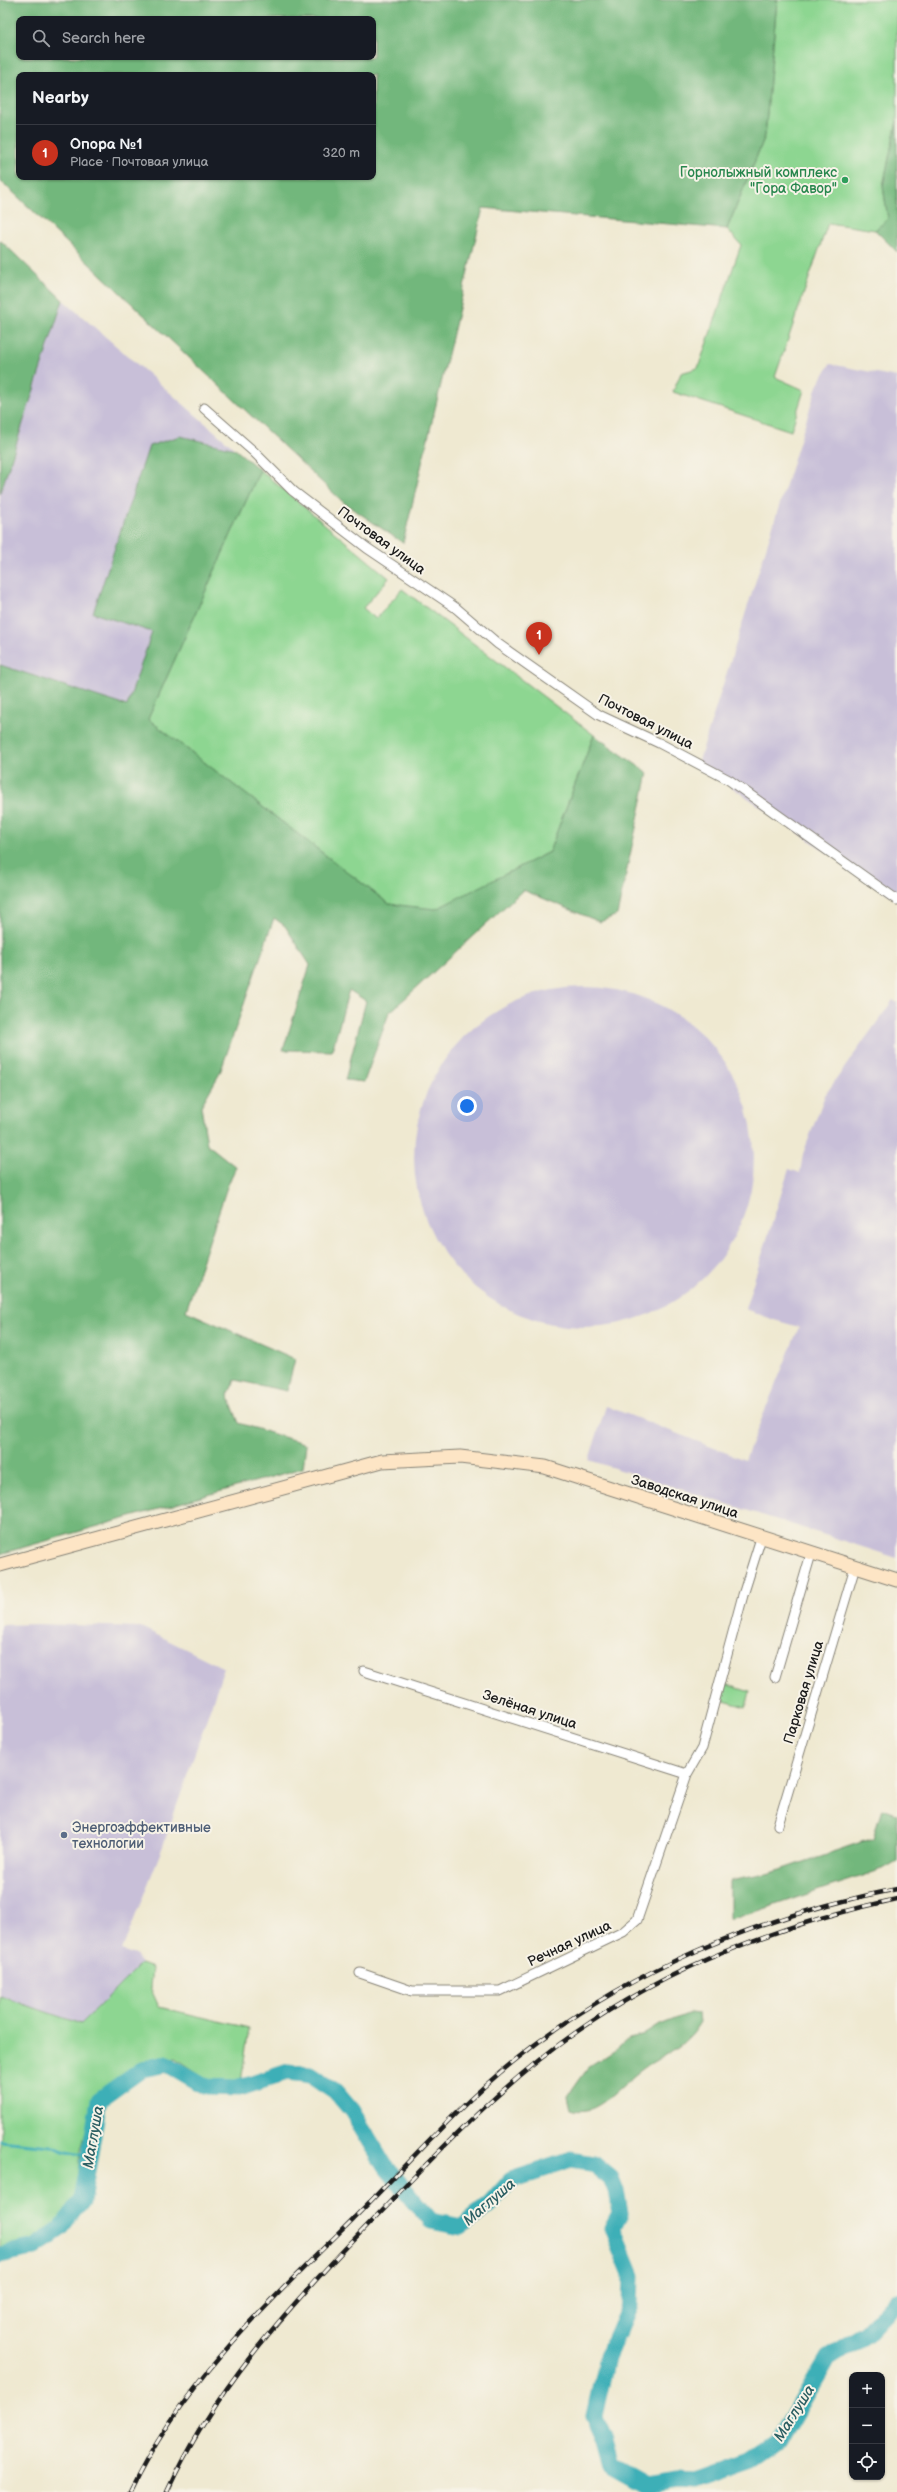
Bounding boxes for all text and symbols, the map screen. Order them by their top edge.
search box [16,16,376,60]
icon: search [30,27,52,49]
text: Search here [62,29,145,48]
text: Nearby [32,88,89,108]
text: Опора №1 [70,135,143,154]
text: 1 [42,145,48,161]
text: 320 m [322,145,360,161]
text: Place · Почтовая улица [70,154,208,170]
place label: Горнолыжный комплекс "Гора Фавор" [680,164,837,197]
marker: Горнолыжный комплекс "Гора Фавор" [840,175,850,185]
street label: Почтовая улица [334,503,430,578]
pin: 1 [526,622,552,655]
street label: Почтовая улица [595,690,697,753]
your location [457,1096,477,1116]
street label: Заводская улица [629,1471,741,1522]
street label: Парковая улица [780,1638,827,1746]
street label: Зелёная улица [481,1686,580,1733]
place label: Энергоэффективные технологии [72,1819,211,1852]
marker: Энергоэффективные технологии [59,1830,69,1840]
street label: Речная улица [525,1916,614,1970]
water label: Маглуша [79,2104,108,2170]
water label: Маглуша [459,2174,519,2230]
map controls [849,2372,885,2480]
button: + [849,2372,885,2408]
water label: Маглуша [770,2381,819,2445]
button: − [849,2408,885,2444]
button: locate [849,2444,885,2480]

